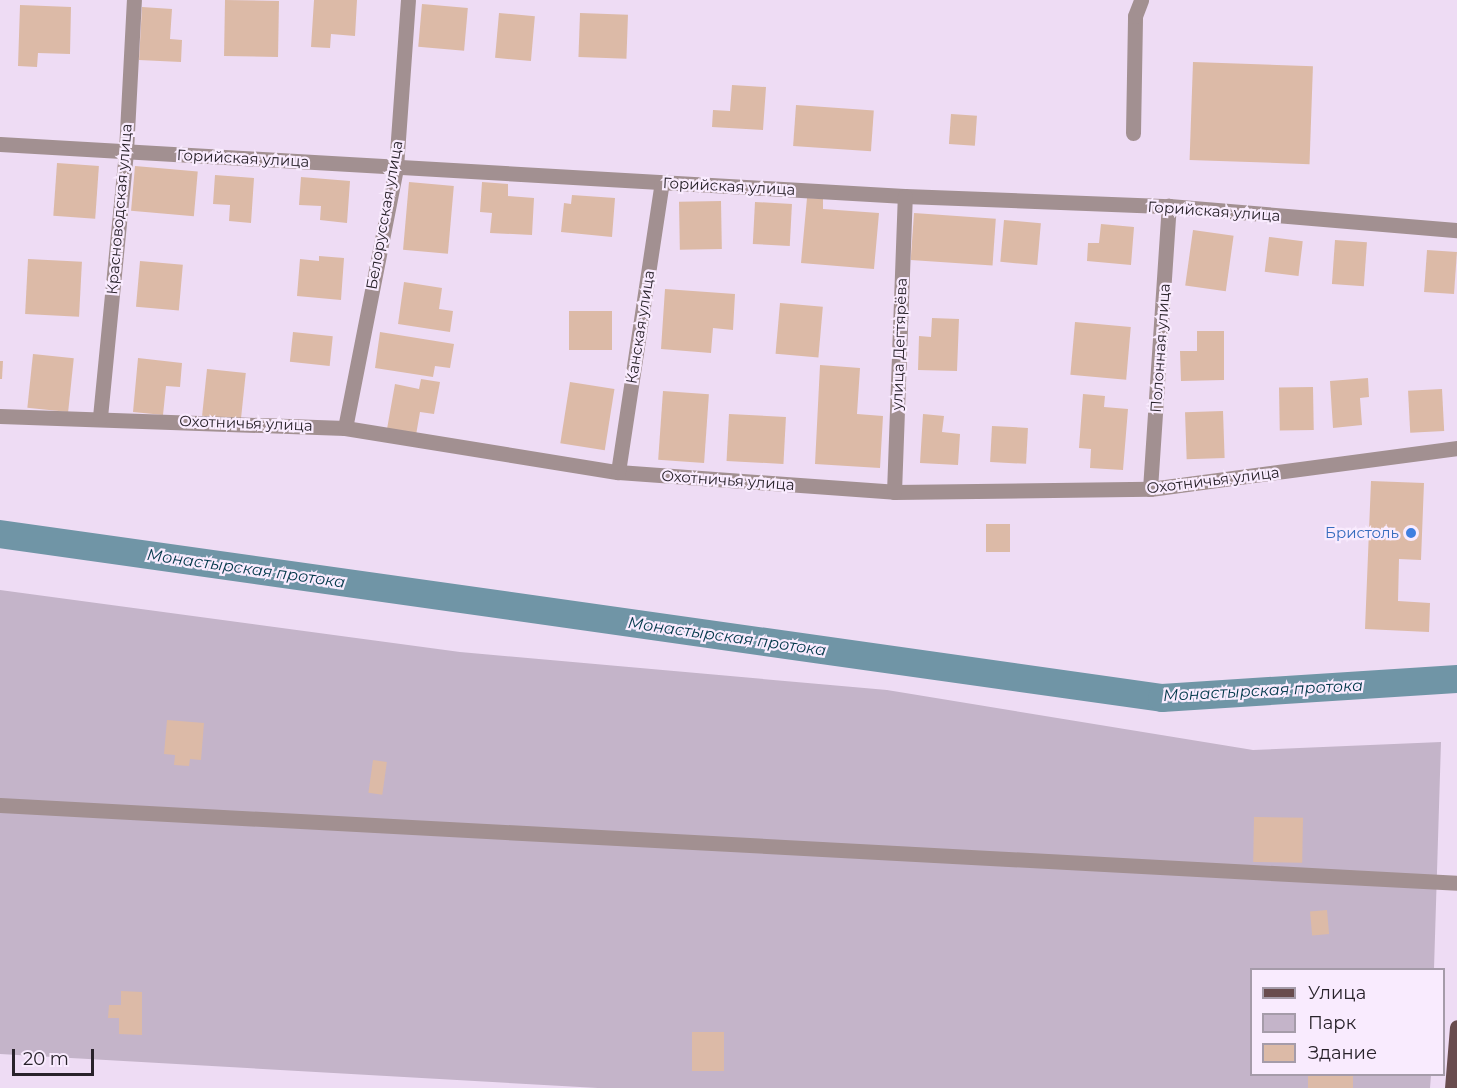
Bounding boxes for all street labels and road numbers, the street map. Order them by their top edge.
street label: Красноводская улица [103,123,135,295]
street label: Белорусская улица [362,139,406,291]
street label: Горийская улица [176,146,310,170]
street label: Горийская улица [662,174,796,198]
street label: Горийская улица [1147,197,1281,225]
street label: Канская улица [622,269,658,385]
street label: улица Дегтярёва [888,277,910,411]
street label: Полонная улица [1146,283,1174,413]
street label: Охотничья улица [179,412,313,434]
street label: Охотничья улица [1146,463,1280,497]
street label: Охотничья улица [661,466,795,494]

